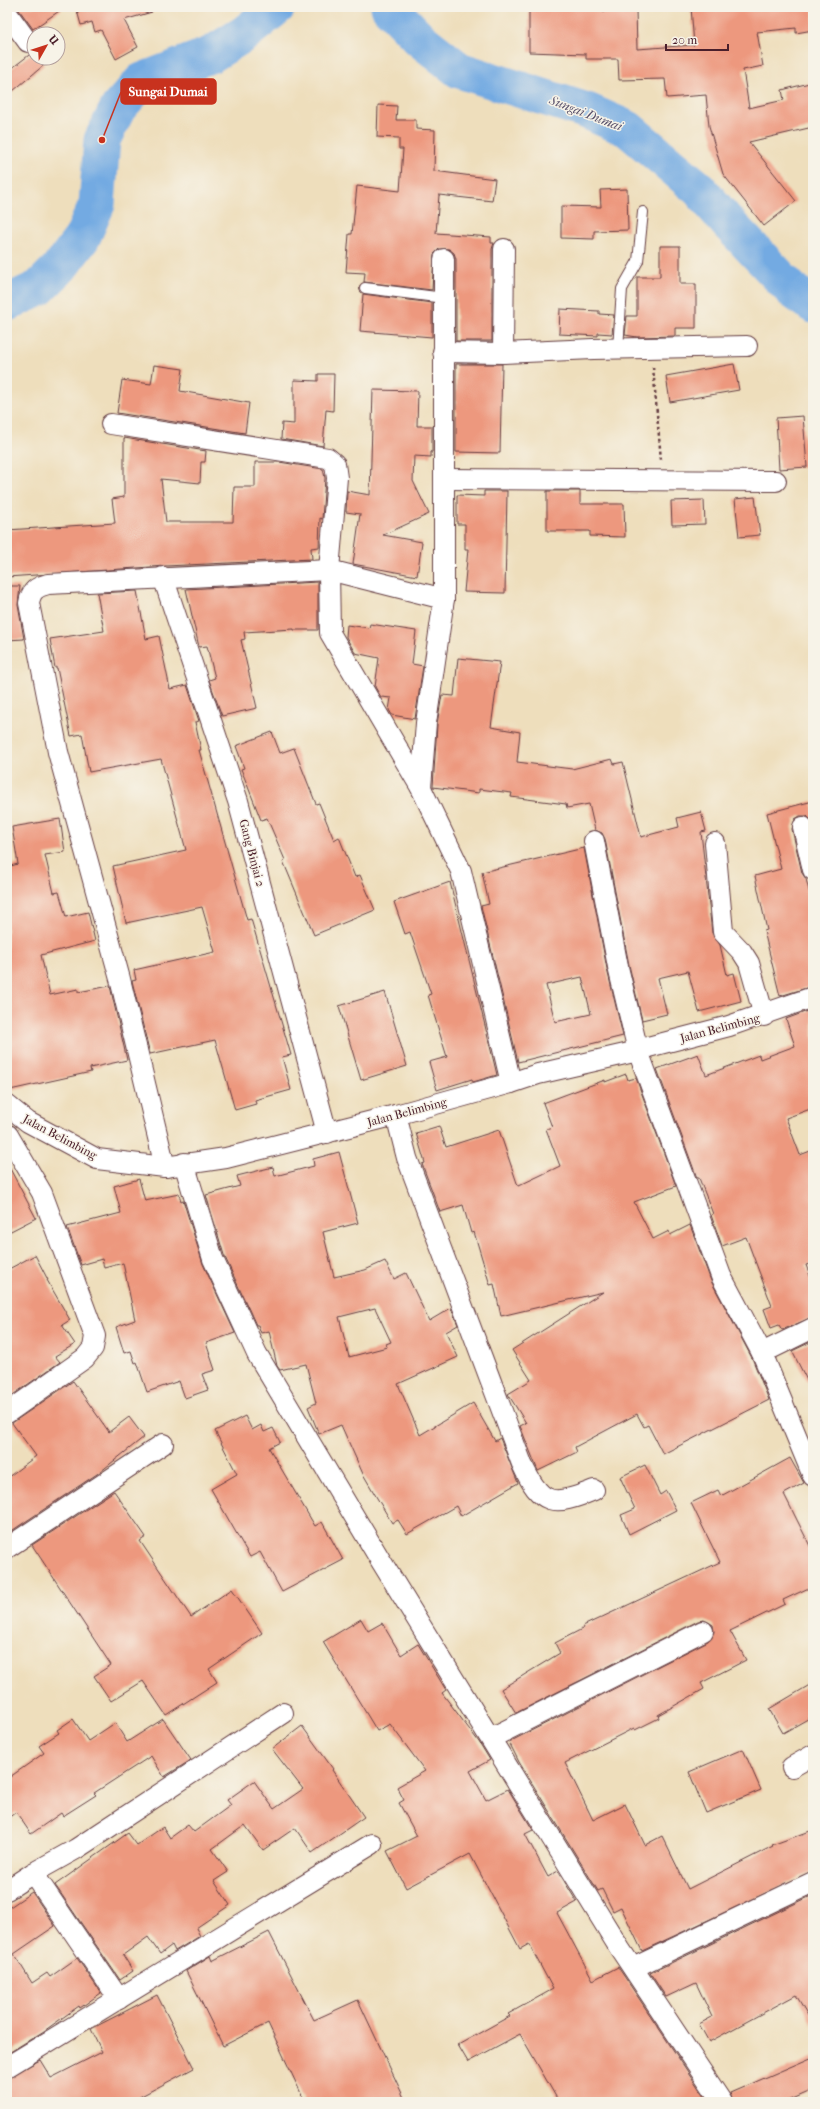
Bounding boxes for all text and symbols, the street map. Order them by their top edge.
north arrow [26,26,66,66]
scale bar [666,26,728,52]
text: U [45,32,61,48]
text: 20 m [672,33,697,47]
callout: Sungai Dumai [121,79,216,104]
text: Sungai Dumai [128,84,208,100]
water label: Sungai Dumai [547,92,626,134]
street label: Gang Binjai 2 [236,818,268,888]
street label: Jalan Belimbing [678,1010,762,1046]
street label: Jalan Belimbing [365,1094,449,1130]
street label: Jalan Belimbing [20,1111,100,1163]

